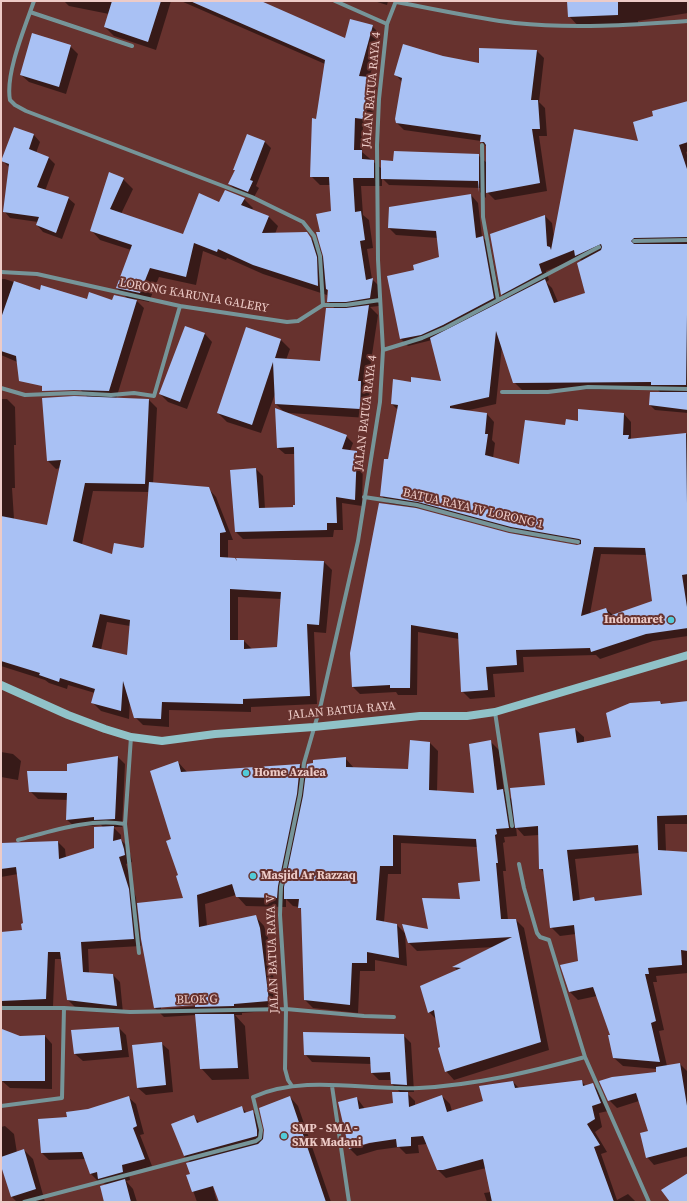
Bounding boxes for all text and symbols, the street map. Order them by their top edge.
street label: JALAN BATUA RAYA 4 [360,31,384,149]
street label: LORONG KARUNIA GALERY [118,276,270,316]
street label: JALAN BATUA RAYA 4 [352,354,380,472]
street label: BATUA RAYA IV LORONG 1 [401,486,545,532]
place label: Indomaret [604,613,663,627]
marker: Indomaret [666,615,676,625]
street label: JALAN BATUA RAYA [288,699,396,723]
place label: Home Azalea [254,766,326,780]
marker: Home Azalea [241,768,251,778]
place label: Masjid Ar Razzaq [261,869,356,883]
marker: Masjid Ar Razzaq [248,871,258,881]
street label: JALAN BATUA RAYA V [264,894,282,1014]
street label: BLOK G [176,992,218,1008]
place label: SMP - SMA - SMK Madani [292,1122,362,1150]
marker: SMP - SMA - SMK Madani [279,1131,289,1141]

